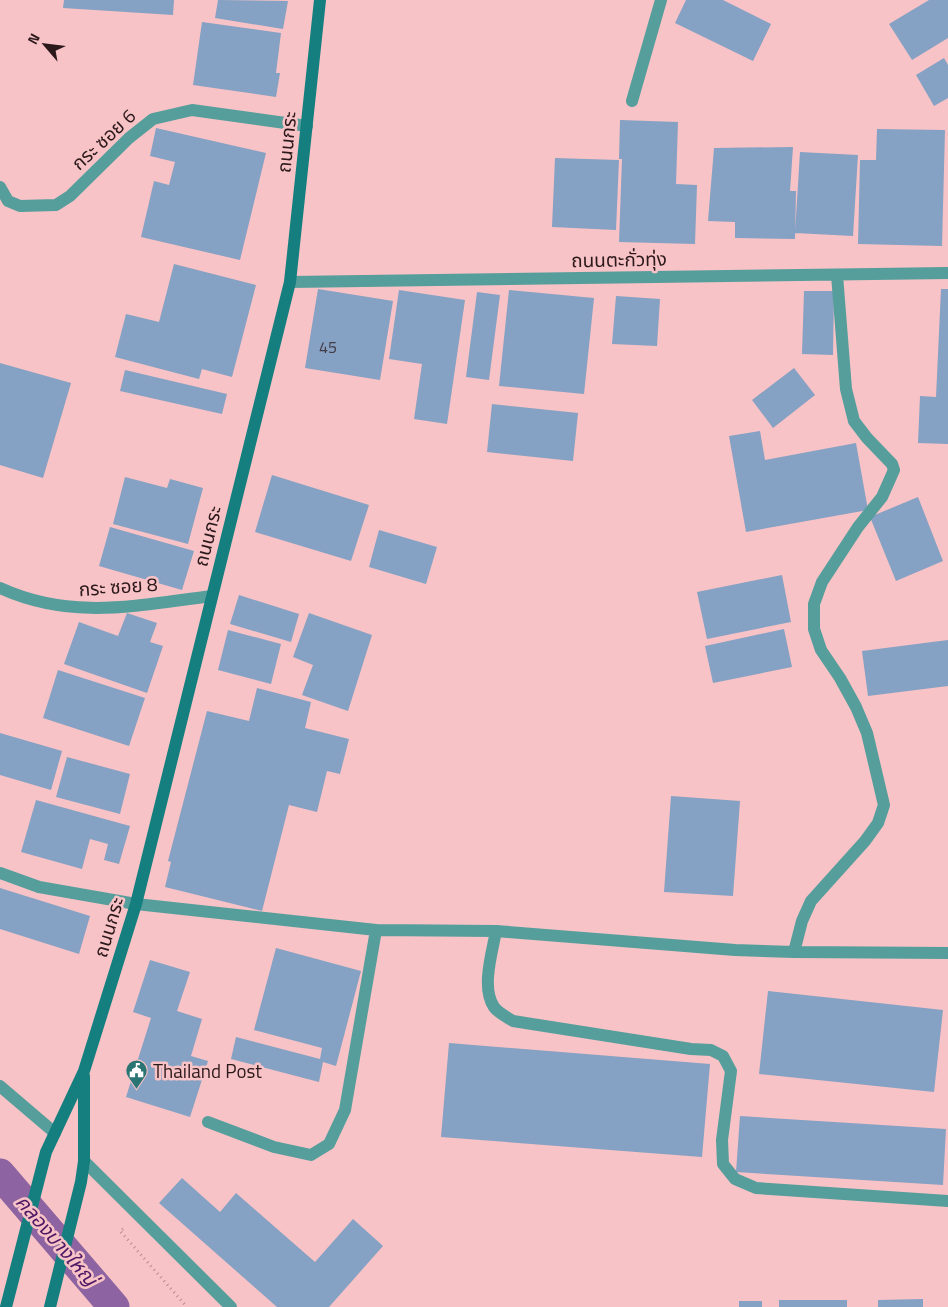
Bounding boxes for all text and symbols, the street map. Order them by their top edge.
north arrow [20,20,70,70]
text: N [22,29,45,48]
street label: กระ ซอย 6 [64,102,142,176]
street label: ถนนกระ [268,110,304,174]
street label: ถนนตะกั่วทุ่ง [571,244,667,274]
house number: 45 [319,335,337,359]
street label: ถนนกระ [185,502,229,570]
street label: กระ ซอย 8 [78,569,159,603]
street label: ถนนกระ [85,893,131,961]
place label: Thailand Post [153,1056,262,1085]
public building icon: Thailand Post [125,1058,149,1089]
water label: คลองบางใหญ่ [8,1187,108,1295]

